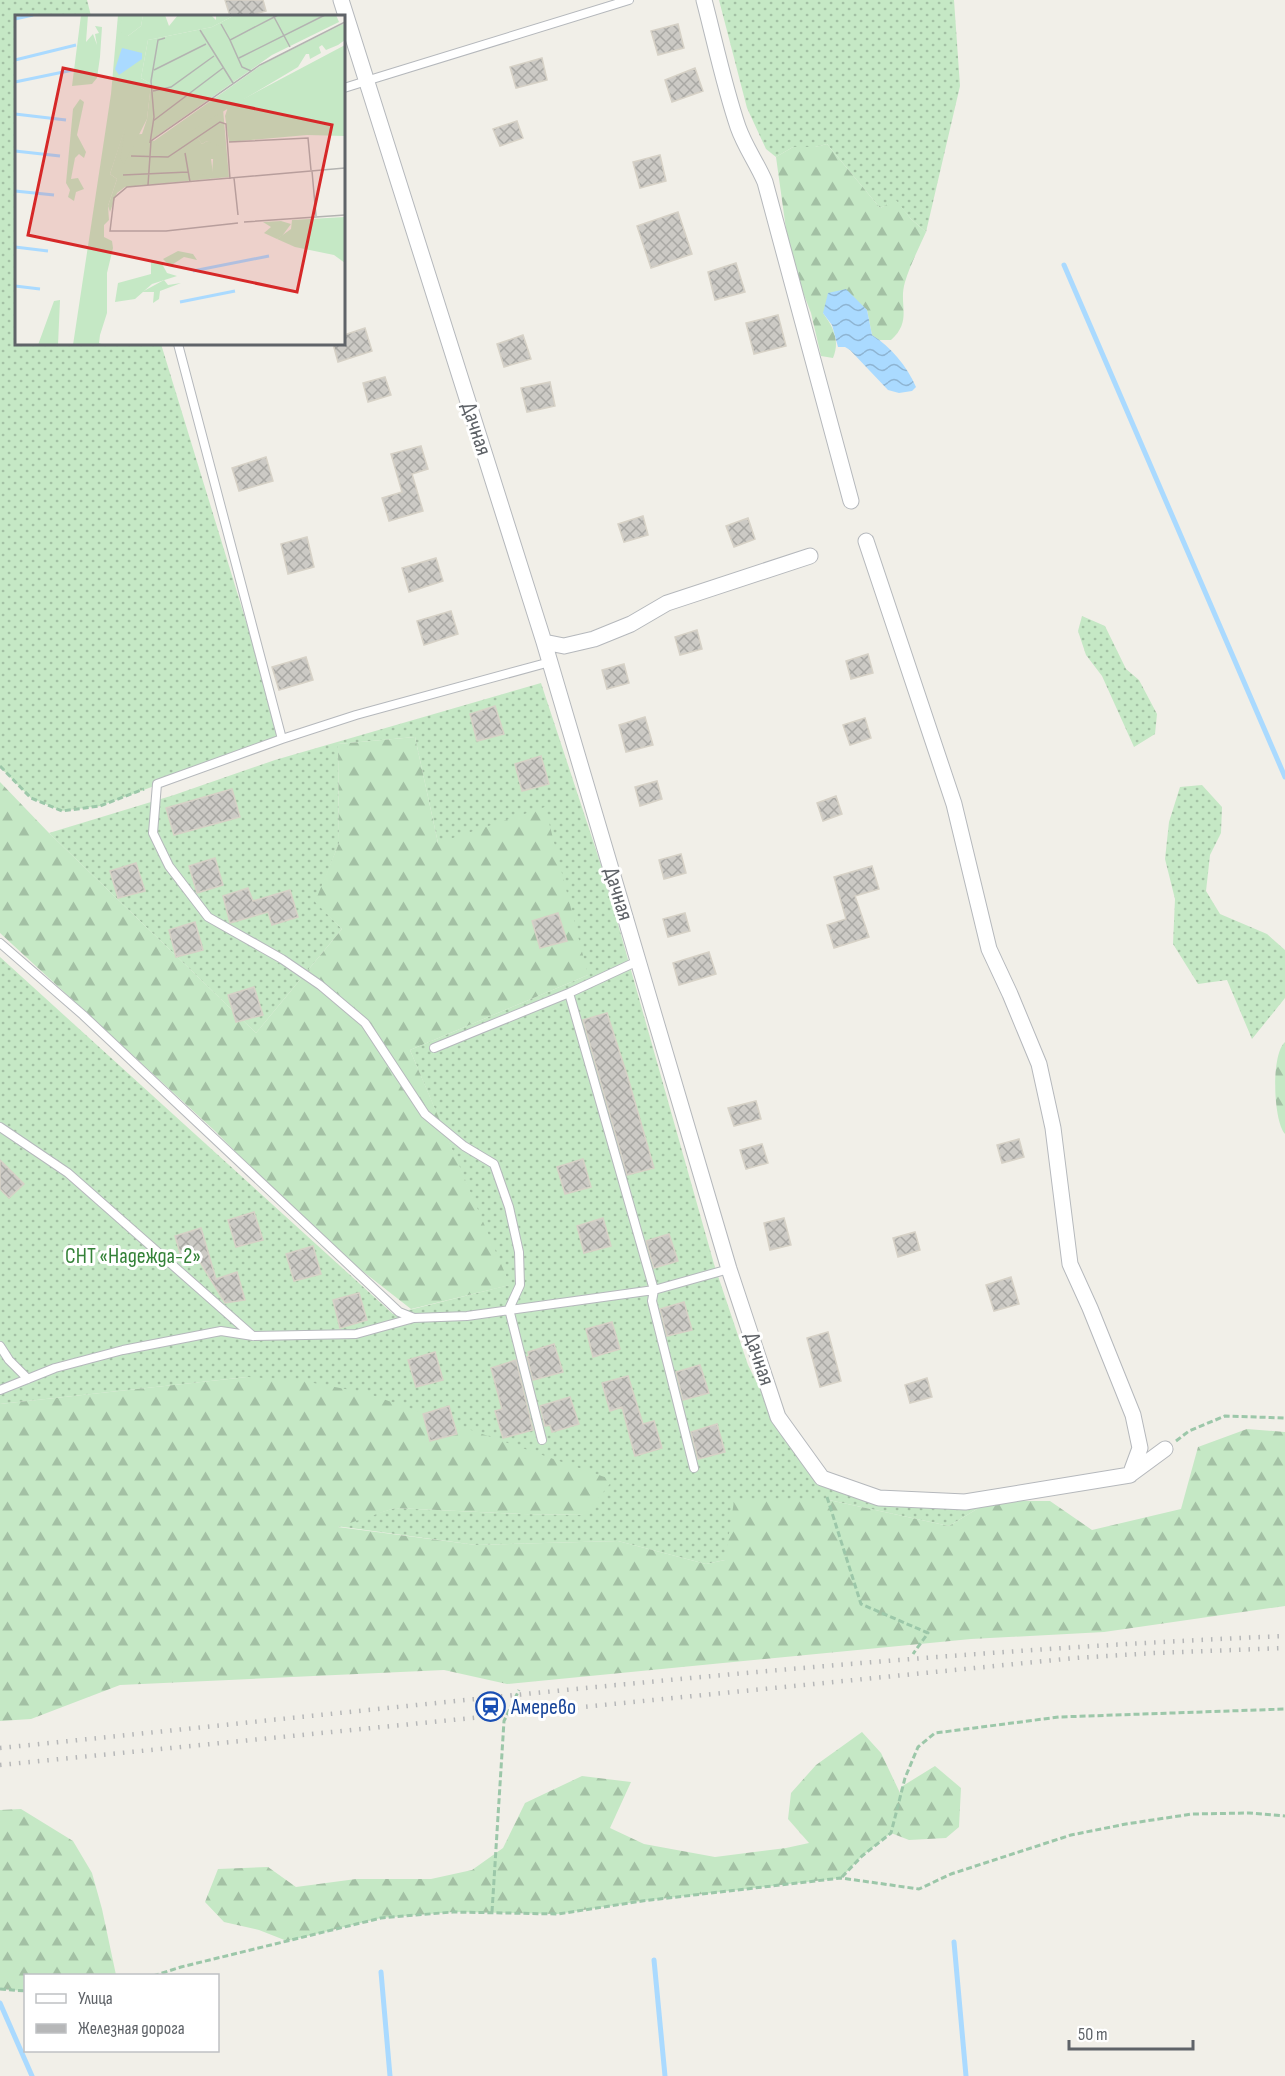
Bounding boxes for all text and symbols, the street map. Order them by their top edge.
inset map [15,15,345,345]
street label: Дачная [455,399,497,459]
street label: Дачная [597,864,639,924]
park label: СНТ «Надежда-2» [65,1243,201,1270]
street label: Дачная [738,1329,780,1389]
station icon: Амерево [474,1691,506,1723]
place label: Амерево [510,1694,576,1721]
legend [24,1974,219,2052]
text: Улица [78,1988,113,2009]
scale bar [1069,2013,1194,2051]
text: Железная дорога [78,2018,185,2039]
text: 50 m [1078,2024,1108,2045]

